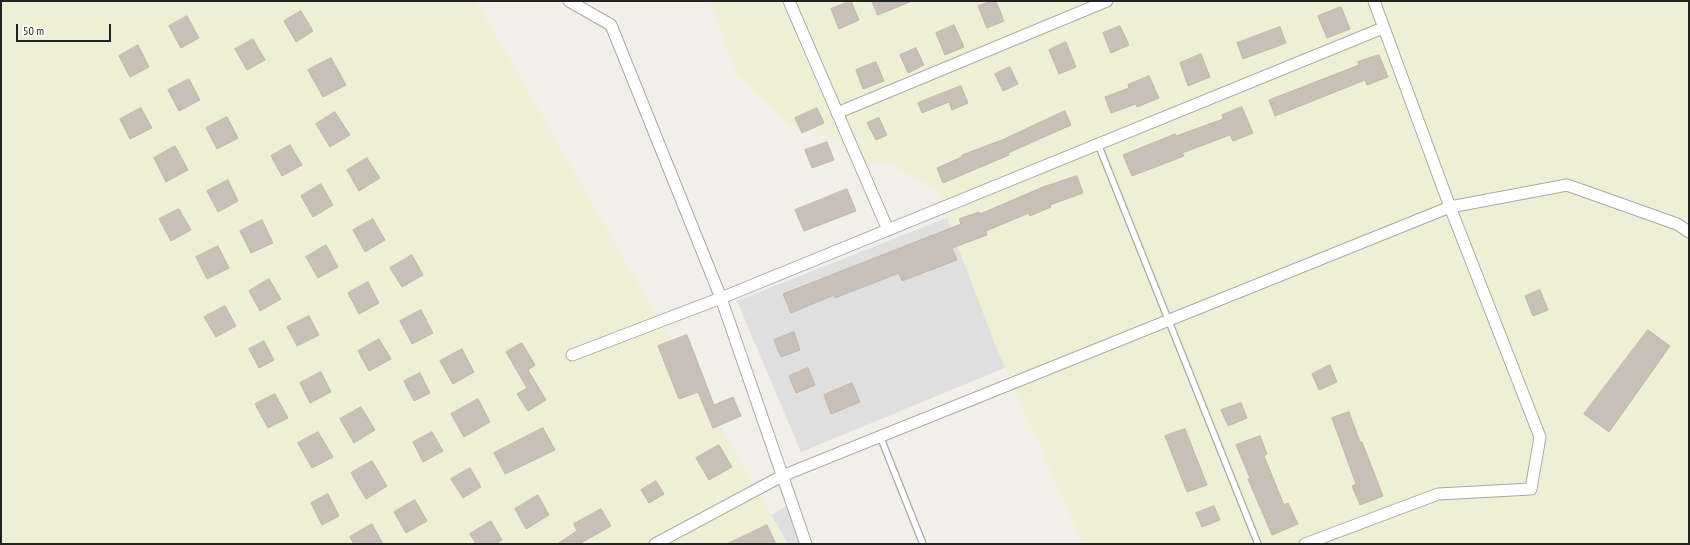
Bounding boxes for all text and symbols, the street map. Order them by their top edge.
scale bar [18,16,113,42]
text: 50 m [23,23,44,38]

